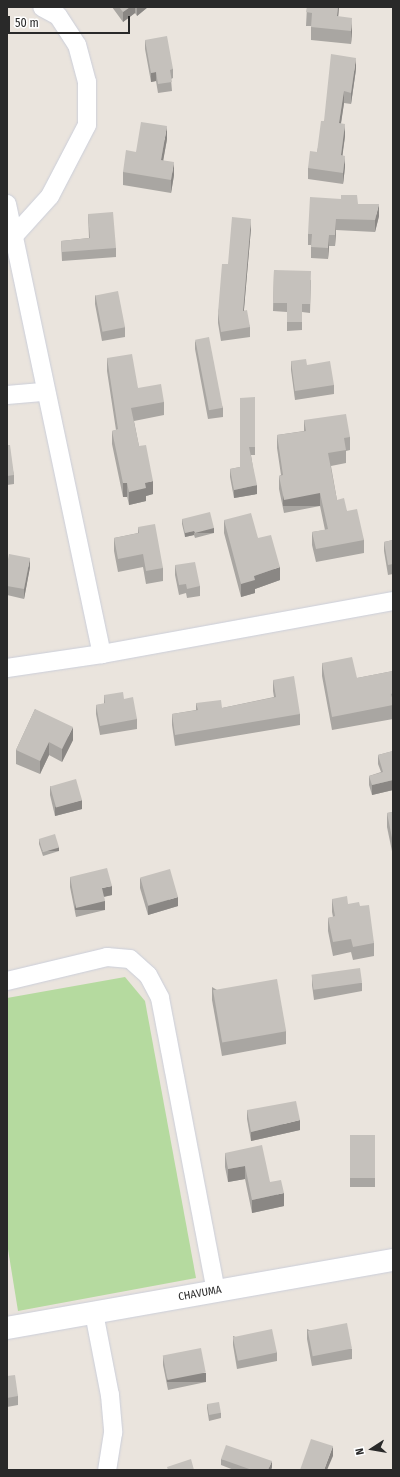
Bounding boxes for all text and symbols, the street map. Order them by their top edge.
scale bar [10,8,132,34]
text: 50 m [15,16,39,30]
street label: CHAVUMA [177,1284,223,1304]
north arrow [352,1429,392,1469]
text: N [353,1447,367,1456]

